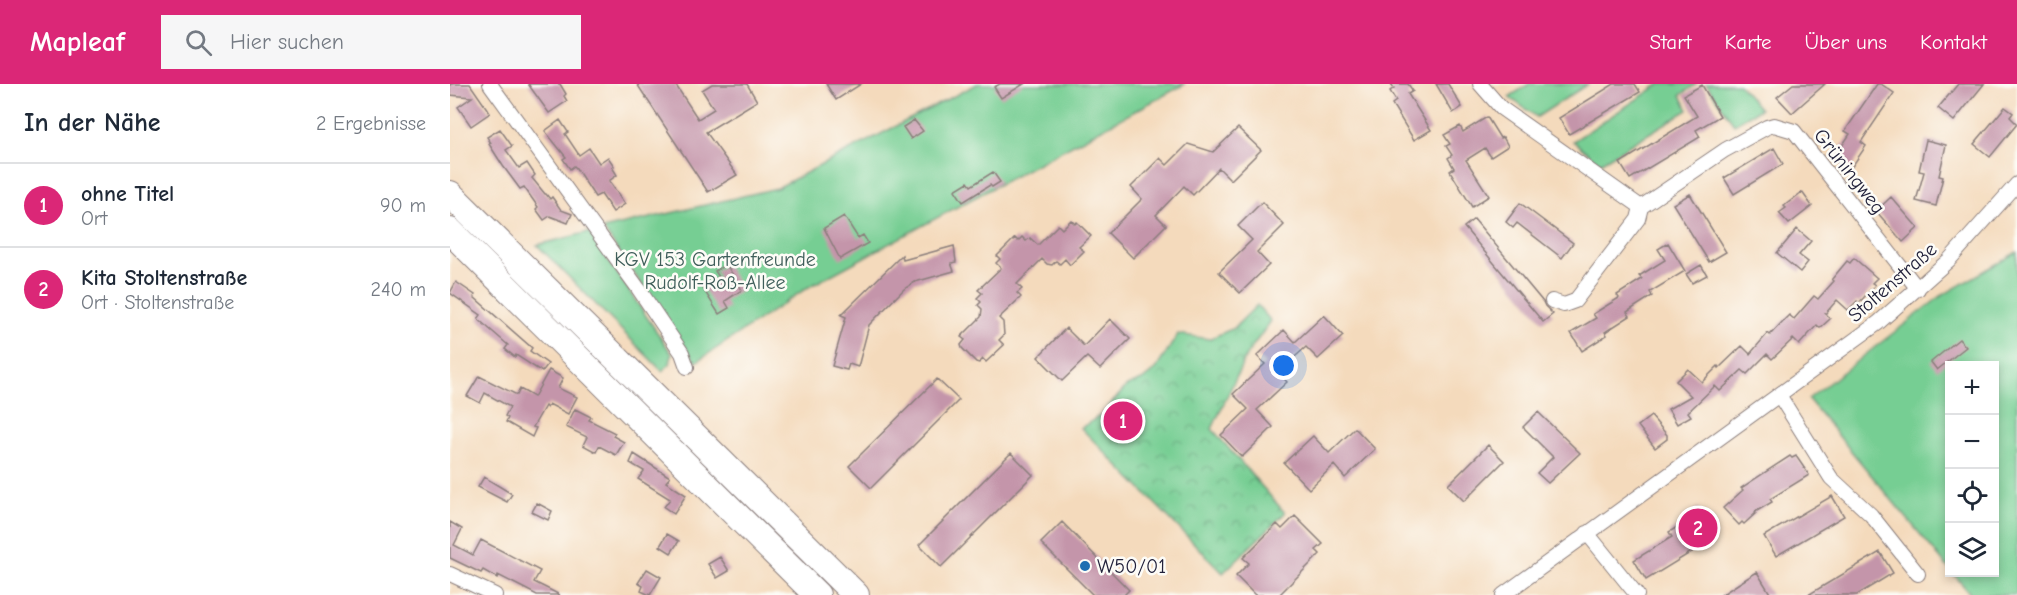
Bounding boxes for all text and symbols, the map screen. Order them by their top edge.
search box [161,15,581,69]
text: Mapleaf [30,26,125,58]
icon: search [182,26,215,59]
text: Hier suchen [230,29,344,55]
text: Start [1649,30,1692,54]
text: Karte [1725,30,1771,54]
text: Über uns [1804,30,1887,54]
text: Kontakt [1920,30,1987,54]
text: In der Nähe [24,108,161,138]
text: 2 Ergebnisse [316,112,426,135]
street label: Grüningweg [1809,124,1890,219]
text: ohne Titel [81,181,174,207]
text: 1 [40,194,47,217]
text: 90 m [380,194,426,217]
text: Ort [81,207,108,230]
street label: Stoltenstraße [1843,238,1941,327]
park label: KGV 153 Gartenfreunde Rudolf-Roß-Allee [614,248,816,294]
text: Kita Stoltenstraße [81,265,247,291]
text: 2 [39,278,48,301]
text: 240 m [371,278,426,301]
text: Ort · Stoltenstraße [81,291,234,314]
your location [1269,351,1298,380]
map controls [1945,361,1999,577]
button: + [1945,361,1999,415]
pin: 1 [1104,398,1142,444]
button: − [1945,415,1999,469]
button: locate [1945,469,1999,523]
pin: 2 [1678,506,1718,550]
button: layers [1945,523,1999,577]
place label: W50/01 [1097,555,1166,578]
marker: W50/01 [1078,559,1092,573]

